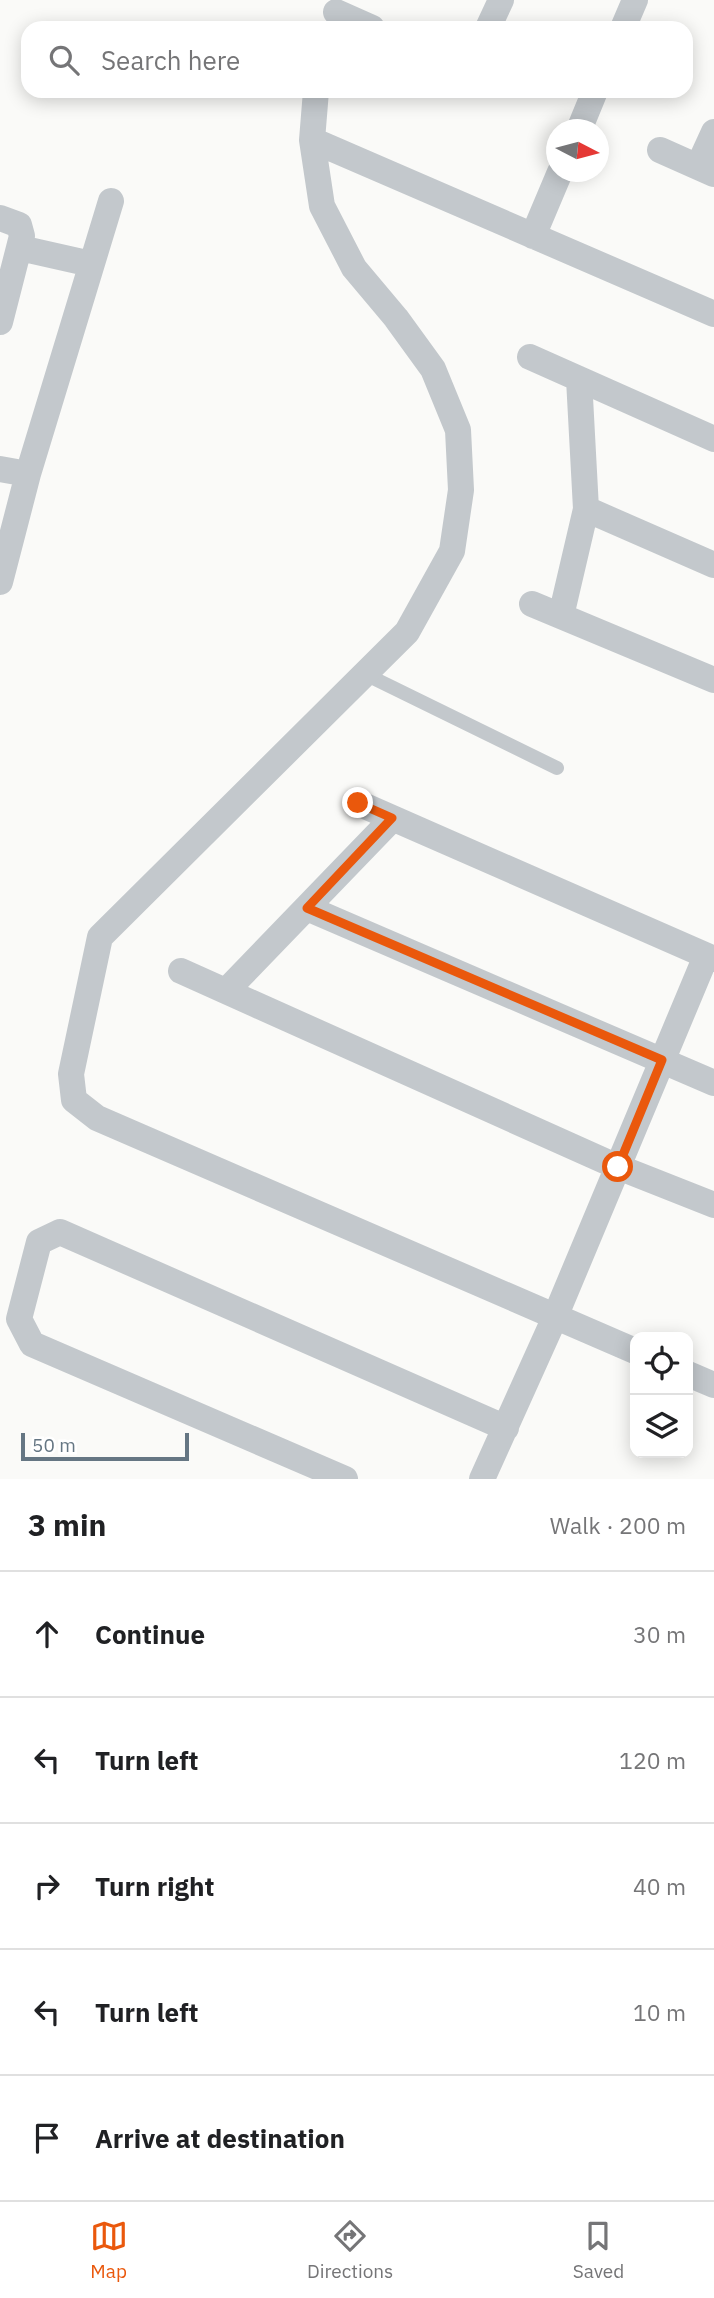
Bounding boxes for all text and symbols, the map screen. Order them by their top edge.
search box [21,21,693,98]
icon: search [45,41,83,79]
text: Search here [101,43,240,77]
north arrow [546,119,609,182]
route end [342,787,373,818]
route start [602,1151,633,1182]
map controls [630,1332,693,1458]
button: locate [630,1332,693,1395]
button: layers [630,1395,693,1458]
scale bar [21,1430,189,1462]
text: 50 m [32,1433,76,1457]
text: 3 min [28,1505,106,1544]
text: Walk · 200 m [550,1510,686,1540]
icon: ahead [28,1615,66,1653]
text: Continue [95,1617,205,1651]
text: 30 m [633,1619,686,1649]
icon: left [28,1741,66,1779]
text: Turn left [95,1743,198,1777]
text: 120 m [619,1745,686,1775]
icon: right [28,1867,66,1905]
text: Turn right [95,1869,214,1903]
text: 40 m [633,1871,686,1901]
icon: left [28,1993,66,2031]
text: Turn left [95,1995,198,2029]
text: 10 m [633,1997,686,2027]
icon: arrive [28,2119,66,2157]
text: Arrive at destination [95,2121,345,2155]
tab: Map [90,2217,128,2283]
tab: Directions [307,2217,393,2283]
tab: Saved [573,2217,624,2283]

